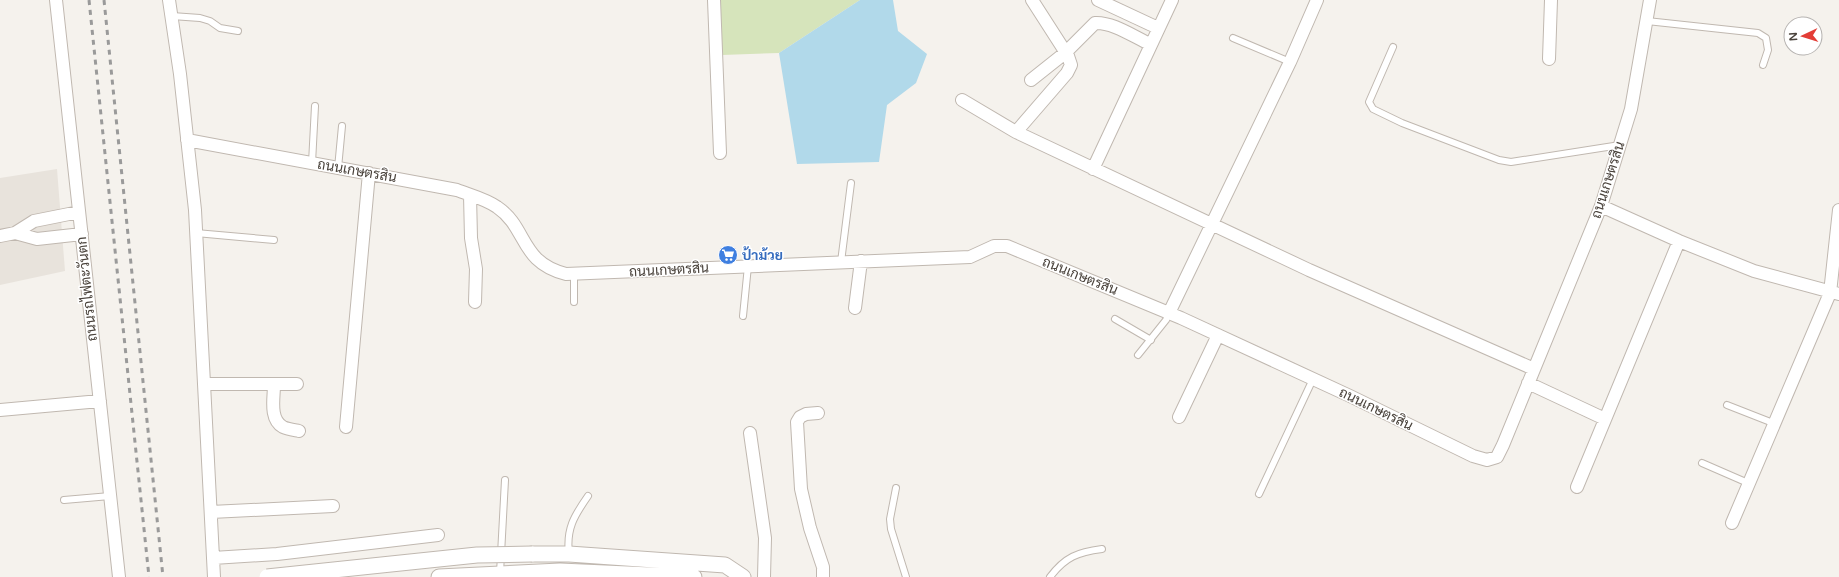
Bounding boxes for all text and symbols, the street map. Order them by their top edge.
north arrow [1783,16,1823,56]
text: N [1787,32,1800,42]
street label: ถนนเกษตรสิน [1588,139,1628,221]
street label: ถนนเกษตรสิน [316,156,398,186]
street label: ถนนรถไฟตะวันตก [73,236,101,342]
supermarket icon: ป้าม้วย [717,244,739,266]
place label: ป้าม้วย [742,246,783,264]
street label: ถนนเกษตรสิน [1040,253,1120,299]
street label: ถนนเกษตรสิน [629,259,710,281]
street label: ถนนเกษตรสิน [1336,384,1416,434]

